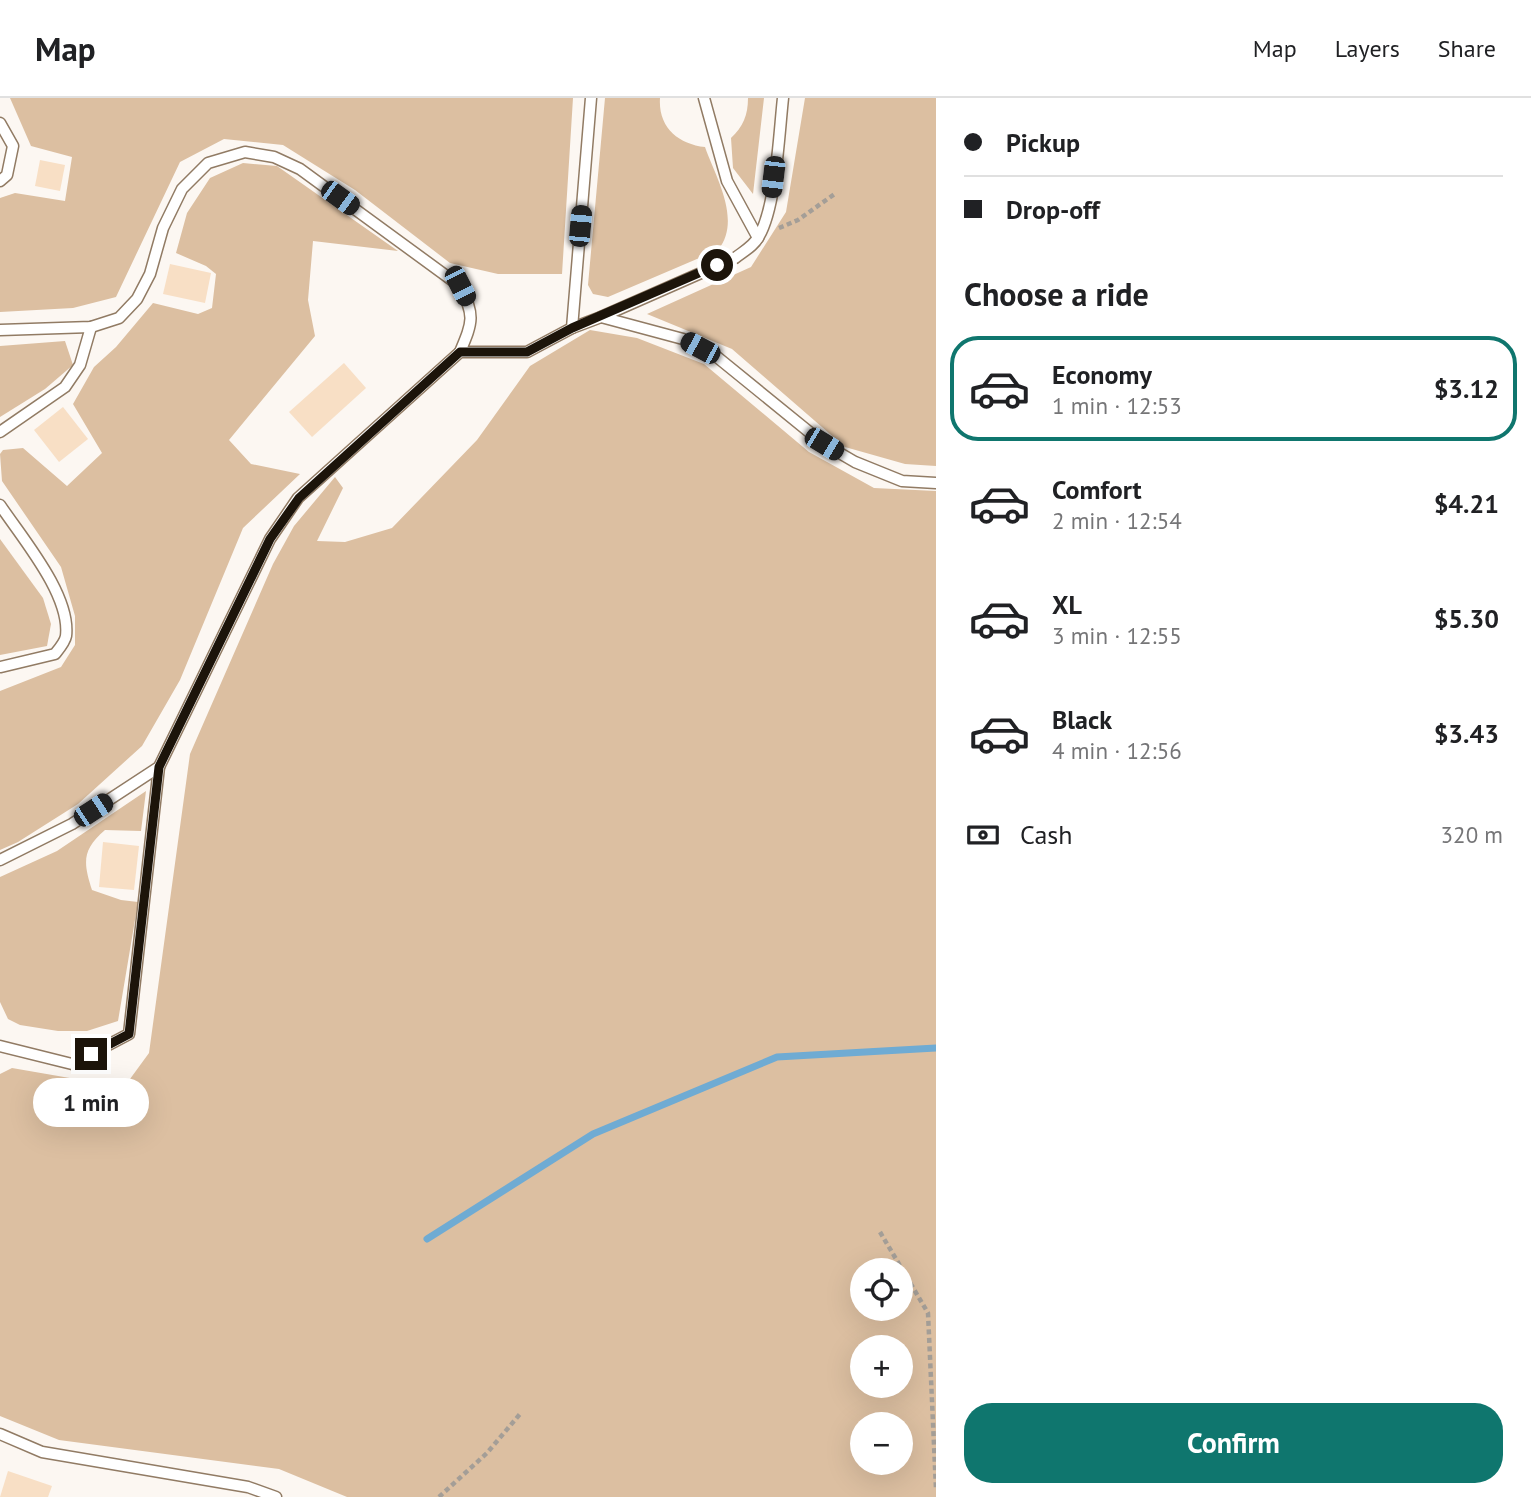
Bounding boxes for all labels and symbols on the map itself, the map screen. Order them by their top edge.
car [761,155,786,199]
car [317,177,364,219]
car [568,204,593,248]
route start [701,249,733,281]
car [442,263,479,309]
car [677,329,724,367]
car [801,424,848,464]
car [70,790,117,830]
route end [75,1038,107,1070]
callout: 1 min [33,1079,149,1128]

